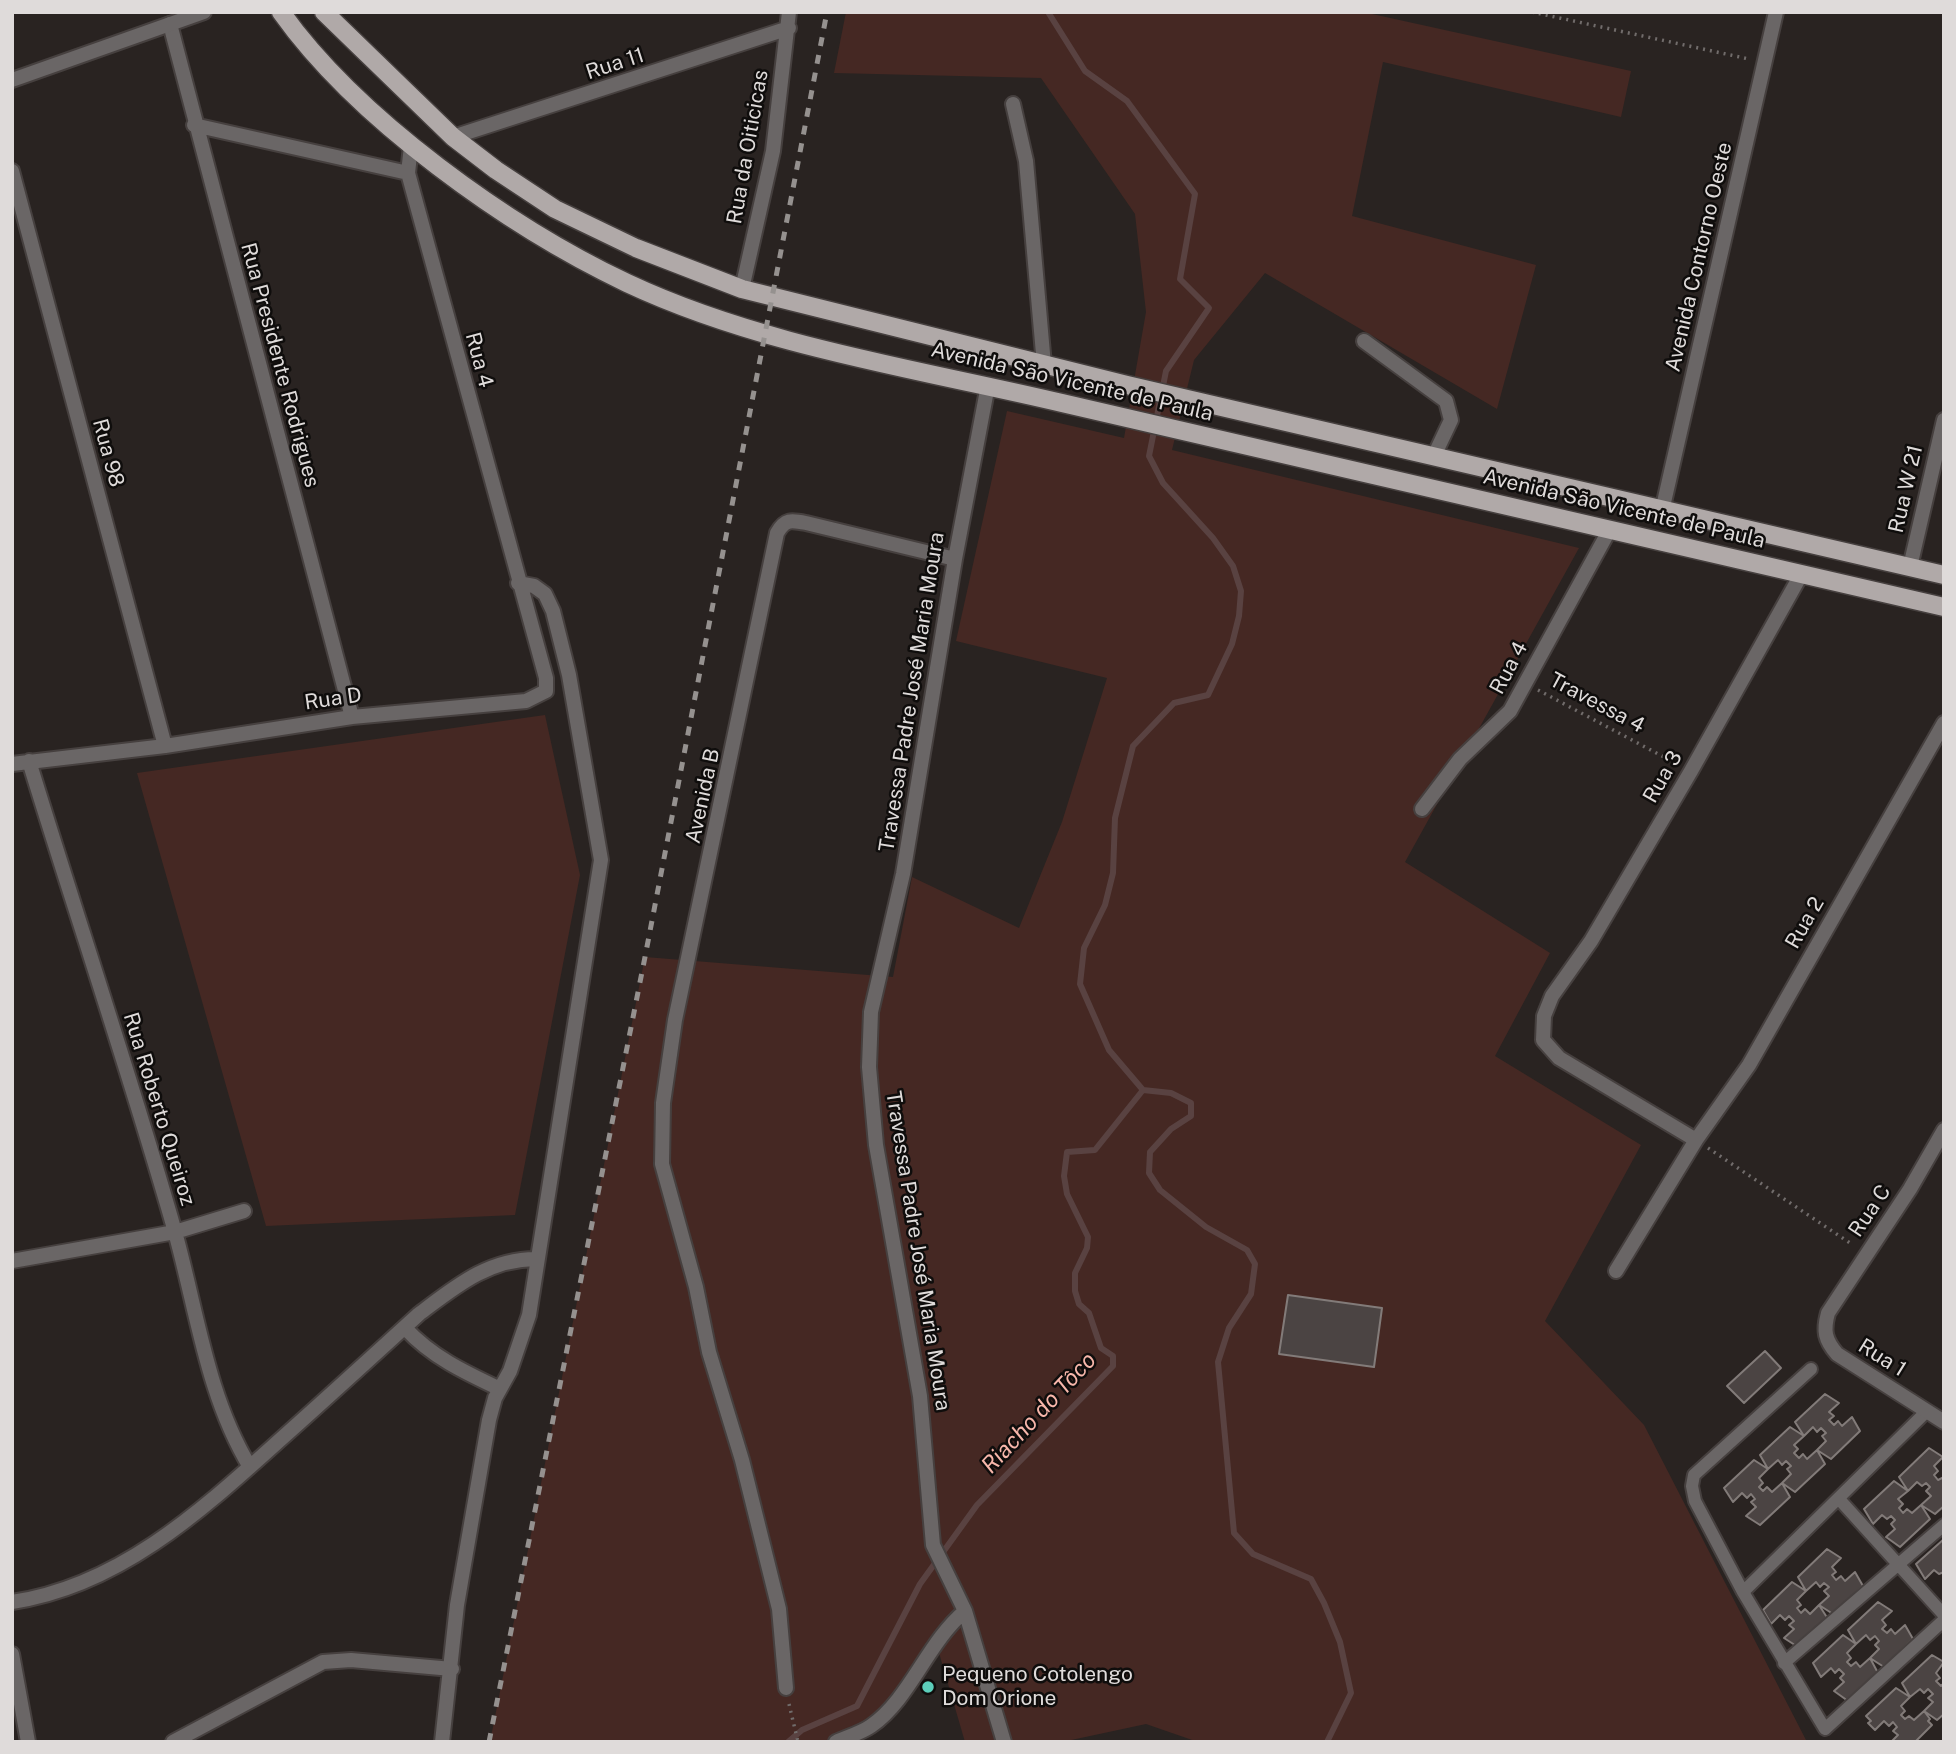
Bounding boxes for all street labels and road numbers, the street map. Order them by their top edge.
street label: Rua 11 [583,43,647,85]
street label: Rua da Oiticicas [722,68,774,226]
street label: Avenida Contorno Oeste [1660,140,1738,374]
street label: Rua Presidente Rodrigues [235,240,325,490]
street label: Rua 4 [460,330,498,390]
street label: Avenida São Vicente de Paula [929,337,1215,427]
street label: Rua 98 [87,416,129,490]
street label: Rua W 21 [1884,443,1928,535]
street label: Avenida São Vicente de Paula [1481,464,1767,554]
street label: Travessa Padre José Maria Moura [874,530,950,854]
street label: Rua 4 [1485,637,1533,699]
street label: Travessa 4 [1545,667,1649,739]
street label: Rua D [303,683,363,715]
street label: Avenida B [681,746,725,846]
street label: Rua 3 [1638,746,1688,808]
street label: Rua 2 [1780,893,1830,953]
street label: Rua Roberto Queiroz [118,1009,200,1209]
street label: Travessa Padre José Maria Moura [880,1089,956,1413]
street label: Rua C [1844,1180,1896,1242]
street label: Rua 1 [1853,1334,1911,1382]

